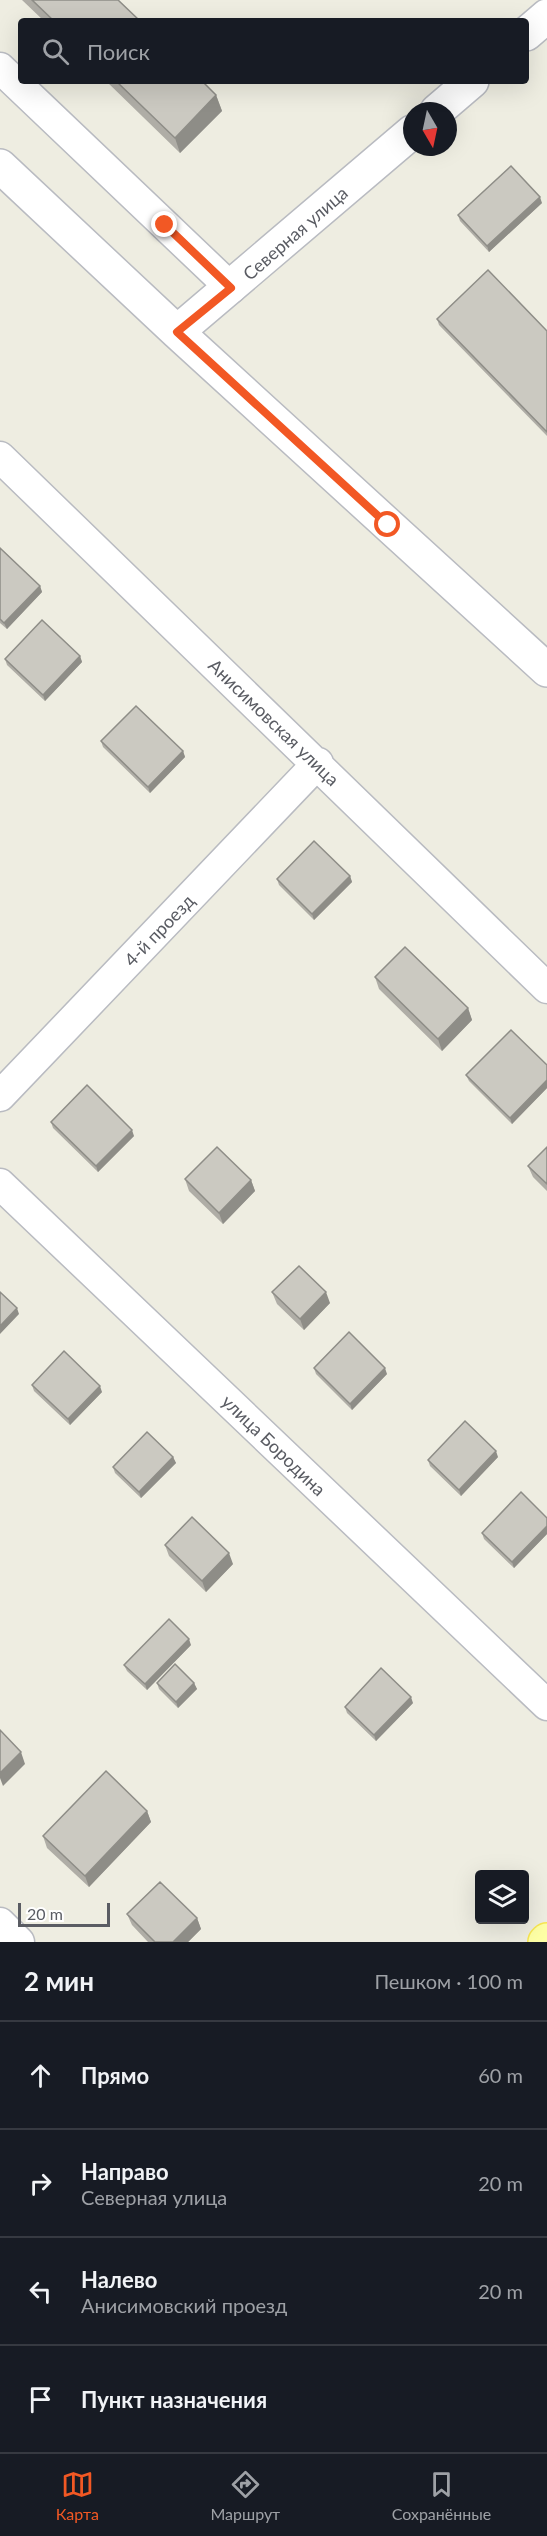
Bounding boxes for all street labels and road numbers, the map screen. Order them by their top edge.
street label: Северная улица [238,182,352,284]
street label: Анисимовская улица [204,654,344,790]
street label: 4-й проезд [119,890,199,970]
street label: улица Бородина [218,1390,330,1500]

